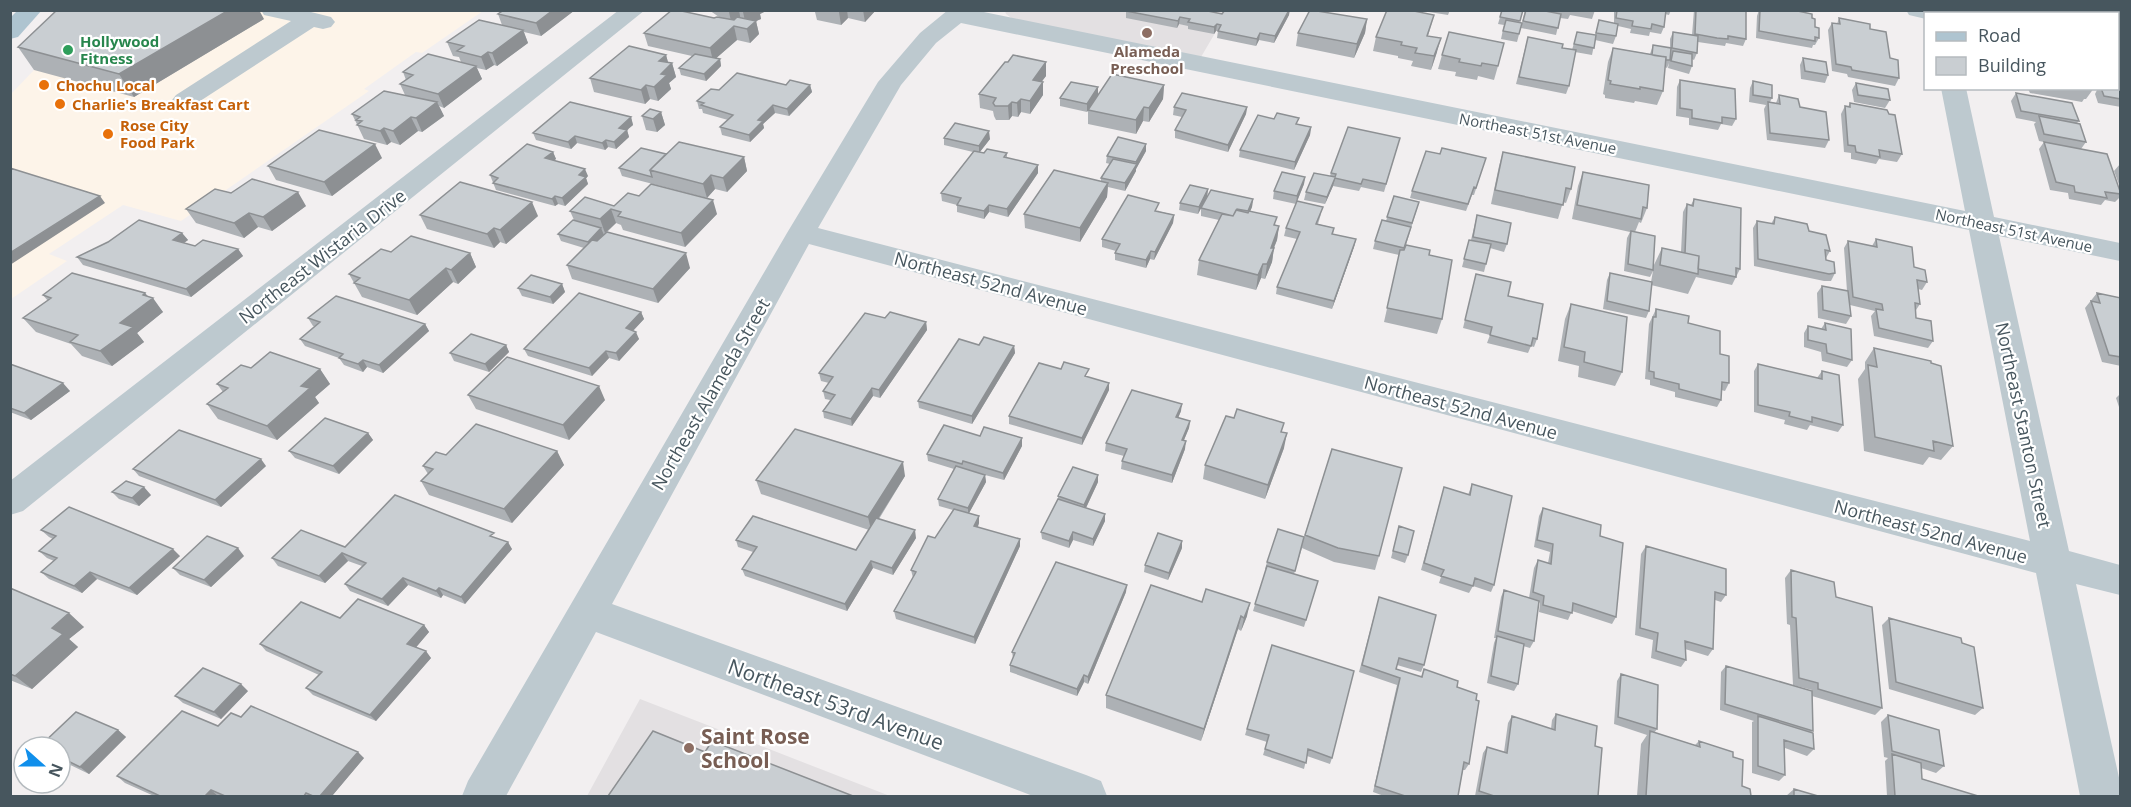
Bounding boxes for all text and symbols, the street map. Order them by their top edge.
legend [1924,12,2119,90]
text: Road [1978,23,2021,47]
marker: Alameda Preschool [1140,26,1154,40]
place label: Hollywood Fitness [80,31,159,68]
place label: Alameda Preschool [1110,41,1184,78]
marker: Hollywood Fitness [61,43,75,57]
text: Building [1978,53,2046,77]
place label: Chochu Local [56,75,155,95]
marker: Chochu Local [37,78,51,92]
place label: Charlie's Breakfast Cart [72,94,250,114]
marker: Charlie's Breakfast Cart [53,97,67,111]
street label: Northeast 51st Avenue [1458,108,1618,158]
place label: Rose City Food Park [120,115,195,152]
marker: Rose City Food Park [101,127,115,141]
street label: Northeast Wistaria Drive [234,183,410,329]
street label: Northeast 51st Avenue [1934,204,2094,256]
street label: Northeast 52nd Avenue [892,246,1090,320]
street label: Northeast Alameda Street [645,294,775,494]
street label: Northeast Stanton Street [1990,320,2058,530]
street label: Northeast 52nd Avenue [1362,370,1560,444]
street label: Northeast 52nd Avenue [1832,494,2030,568]
street label: Northeast 53rd Avenue [724,652,948,756]
place label: Saint Rose School [701,722,810,774]
north arrow [12,735,72,795]
marker: Saint Rose School [682,741,696,755]
text: N [43,760,69,780]

